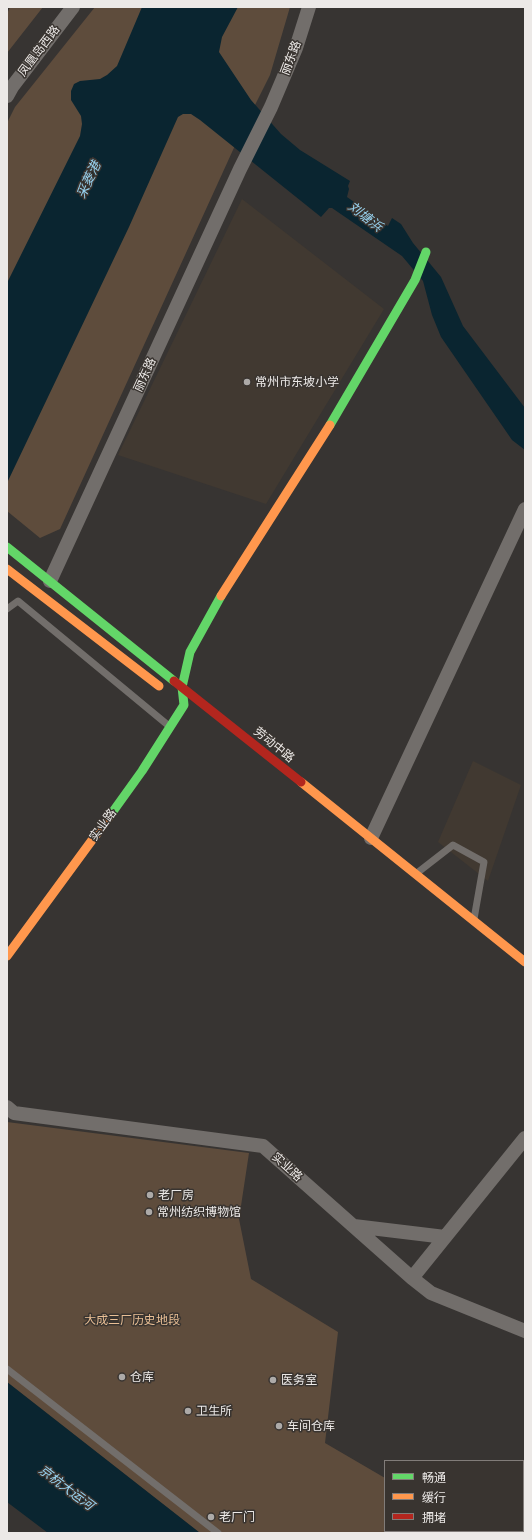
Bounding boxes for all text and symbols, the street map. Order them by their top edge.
street label: 凤凰岛西路 [15,23,63,79]
street label: 丽东路 [278,39,304,77]
water label: 采菱港 [74,159,104,201]
water label: 刘塘浜 [345,199,385,235]
street label: 丽东路 [131,356,159,394]
place label: 常州市东坡小学 [255,375,339,389]
marker: 常州市东坡小学 [242,377,252,387]
street label: 劳动中路 [251,724,297,766]
street label: 实业路 [87,806,119,844]
street label: 实业路 [269,1150,305,1184]
place label: 老厂房 [158,1188,194,1202]
marker: 老厂房 [145,1190,155,1200]
place label: 常州纺织博物馆 [157,1205,241,1219]
marker: 常州纺织博物馆 [144,1207,154,1217]
park label: 大成三厂历史地段 [84,1313,180,1327]
place label: 仓库 [130,1370,154,1384]
marker: 仓库 [117,1372,127,1382]
place label: 医务室 [281,1373,317,1387]
marker: 医务室 [268,1375,278,1385]
place label: 卫生所 [196,1404,232,1418]
marker: 卫生所 [183,1406,193,1416]
place label: 车间仓库 [287,1419,335,1433]
marker: 车间仓库 [274,1421,284,1431]
legend [384,1460,524,1532]
water label: 京杭大运河 [35,1462,97,1514]
text: 畅通 [422,1471,446,1485]
text: 缓行 [422,1491,446,1505]
place label: 老厂门 [219,1510,255,1524]
text: 拥堵 [422,1511,446,1525]
marker: 老厂门 [206,1512,216,1522]

